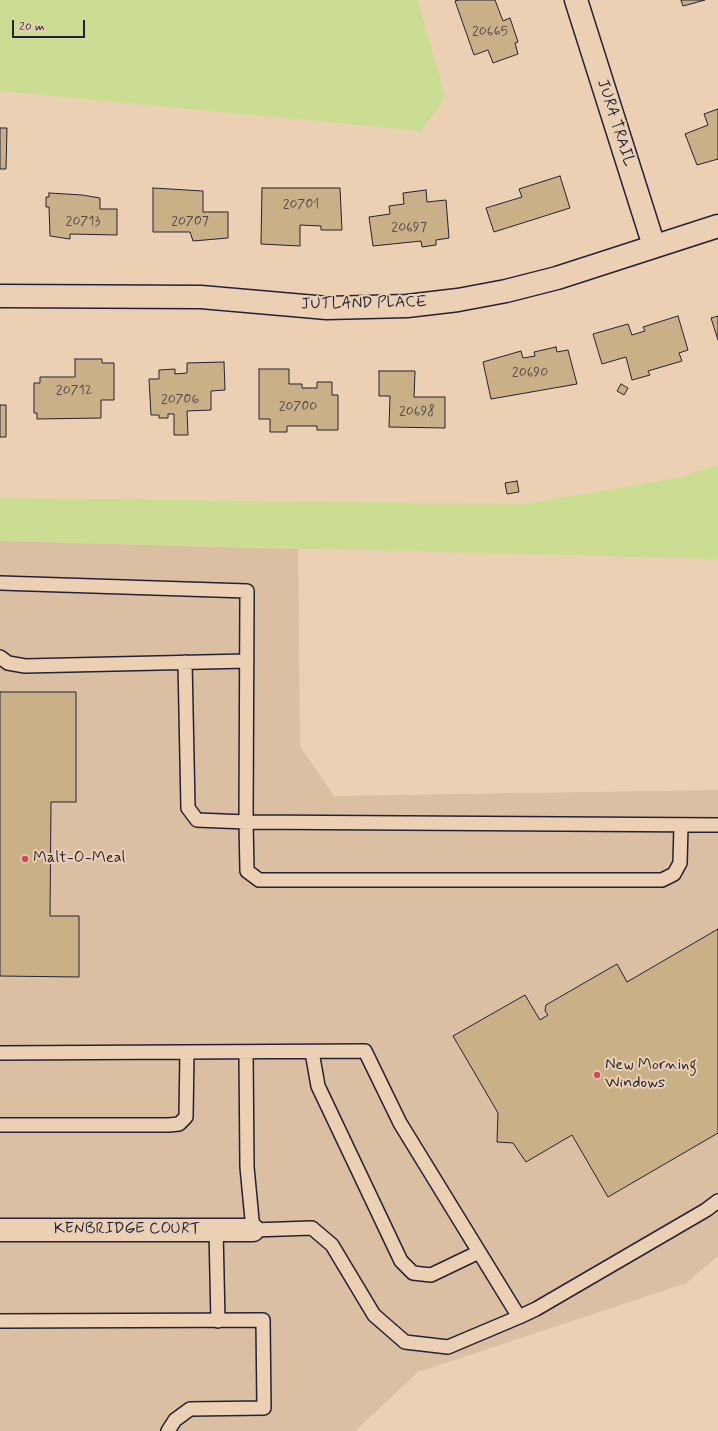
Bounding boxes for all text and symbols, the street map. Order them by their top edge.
scale bar [14,12,87,38]
text: 20 m [19,19,45,35]
house number: 20665 [472,24,508,40]
street label: JURA TRAIL [592,77,638,169]
house number: 20701 [283,197,319,213]
house number: 20713 [66,214,100,230]
house number: 20707 [171,214,209,230]
house number: 20697 [391,220,427,236]
street label: JUTLAND PLACE [301,293,427,315]
house number: 20690 [512,365,548,381]
house number: 20712 [56,383,92,399]
house number: 20706 [161,392,199,408]
house number: 20700 [279,399,317,415]
house number: 20698 [399,404,435,420]
place label: Malt-O-Meal [33,849,125,869]
marker: Malt-O-Meal [20,854,30,864]
place label: New Morning Windows [605,1056,697,1094]
marker: New Morning Windows [592,1070,602,1080]
street label: KENBRIDGE COURT [54,1220,200,1240]

